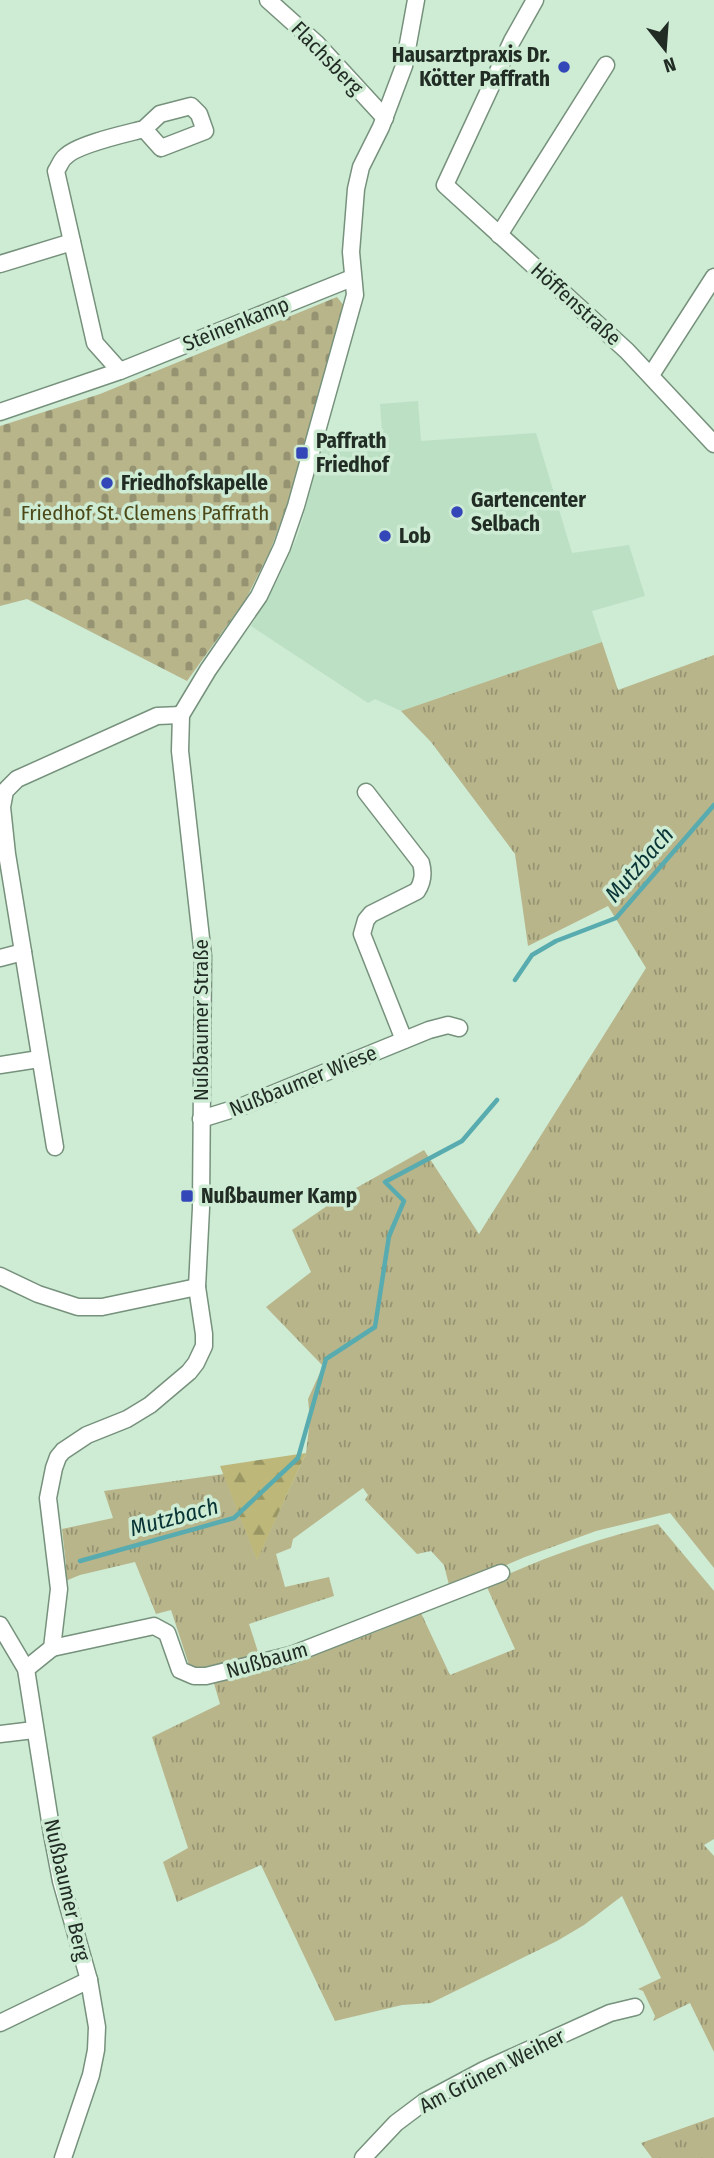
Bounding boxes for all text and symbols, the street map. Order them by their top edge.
north arrow [630,14,700,84]
street label: Flachsberg [286,16,368,100]
place label: Hausarztpraxis Dr. Kötter Paffrath [392,42,550,92]
text: N [661,52,679,77]
marker: Hausarztpraxis Dr. Kötter Paffrath [556,59,572,75]
street label: Höffenstraße [526,257,626,351]
street label: Steinenkamp [179,291,293,357]
place label: Paffrath Friedhof [316,428,391,478]
marker: Paffrath Friedhof [294,445,310,461]
place label: Friedhofskapelle [121,470,268,496]
marker: Friedhofskapelle [99,475,115,491]
place label: Gartencenter Selbach [471,487,586,537]
park label: Friedhof St. Clemens Paffrath [21,500,269,526]
marker: Gartencenter Selbach [449,504,465,520]
place label: Lob [399,523,431,549]
marker: Lob [377,528,393,544]
water label: Mutzbach [599,821,679,907]
street label: Nußbaumer Straße [188,939,214,1101]
street label: Nußbaumer Wiese [225,1040,381,1122]
place label: Nußbaumer Kamp [201,1183,357,1209]
marker: Nußbaumer Kamp [179,1188,195,1204]
water label: Mutzbach [127,1492,221,1542]
street label: Nußbaum [223,1636,311,1684]
street label: Nußbaumer Berg [38,1817,96,1964]
street label: Am Grünen Weiher [415,2023,570,2119]

